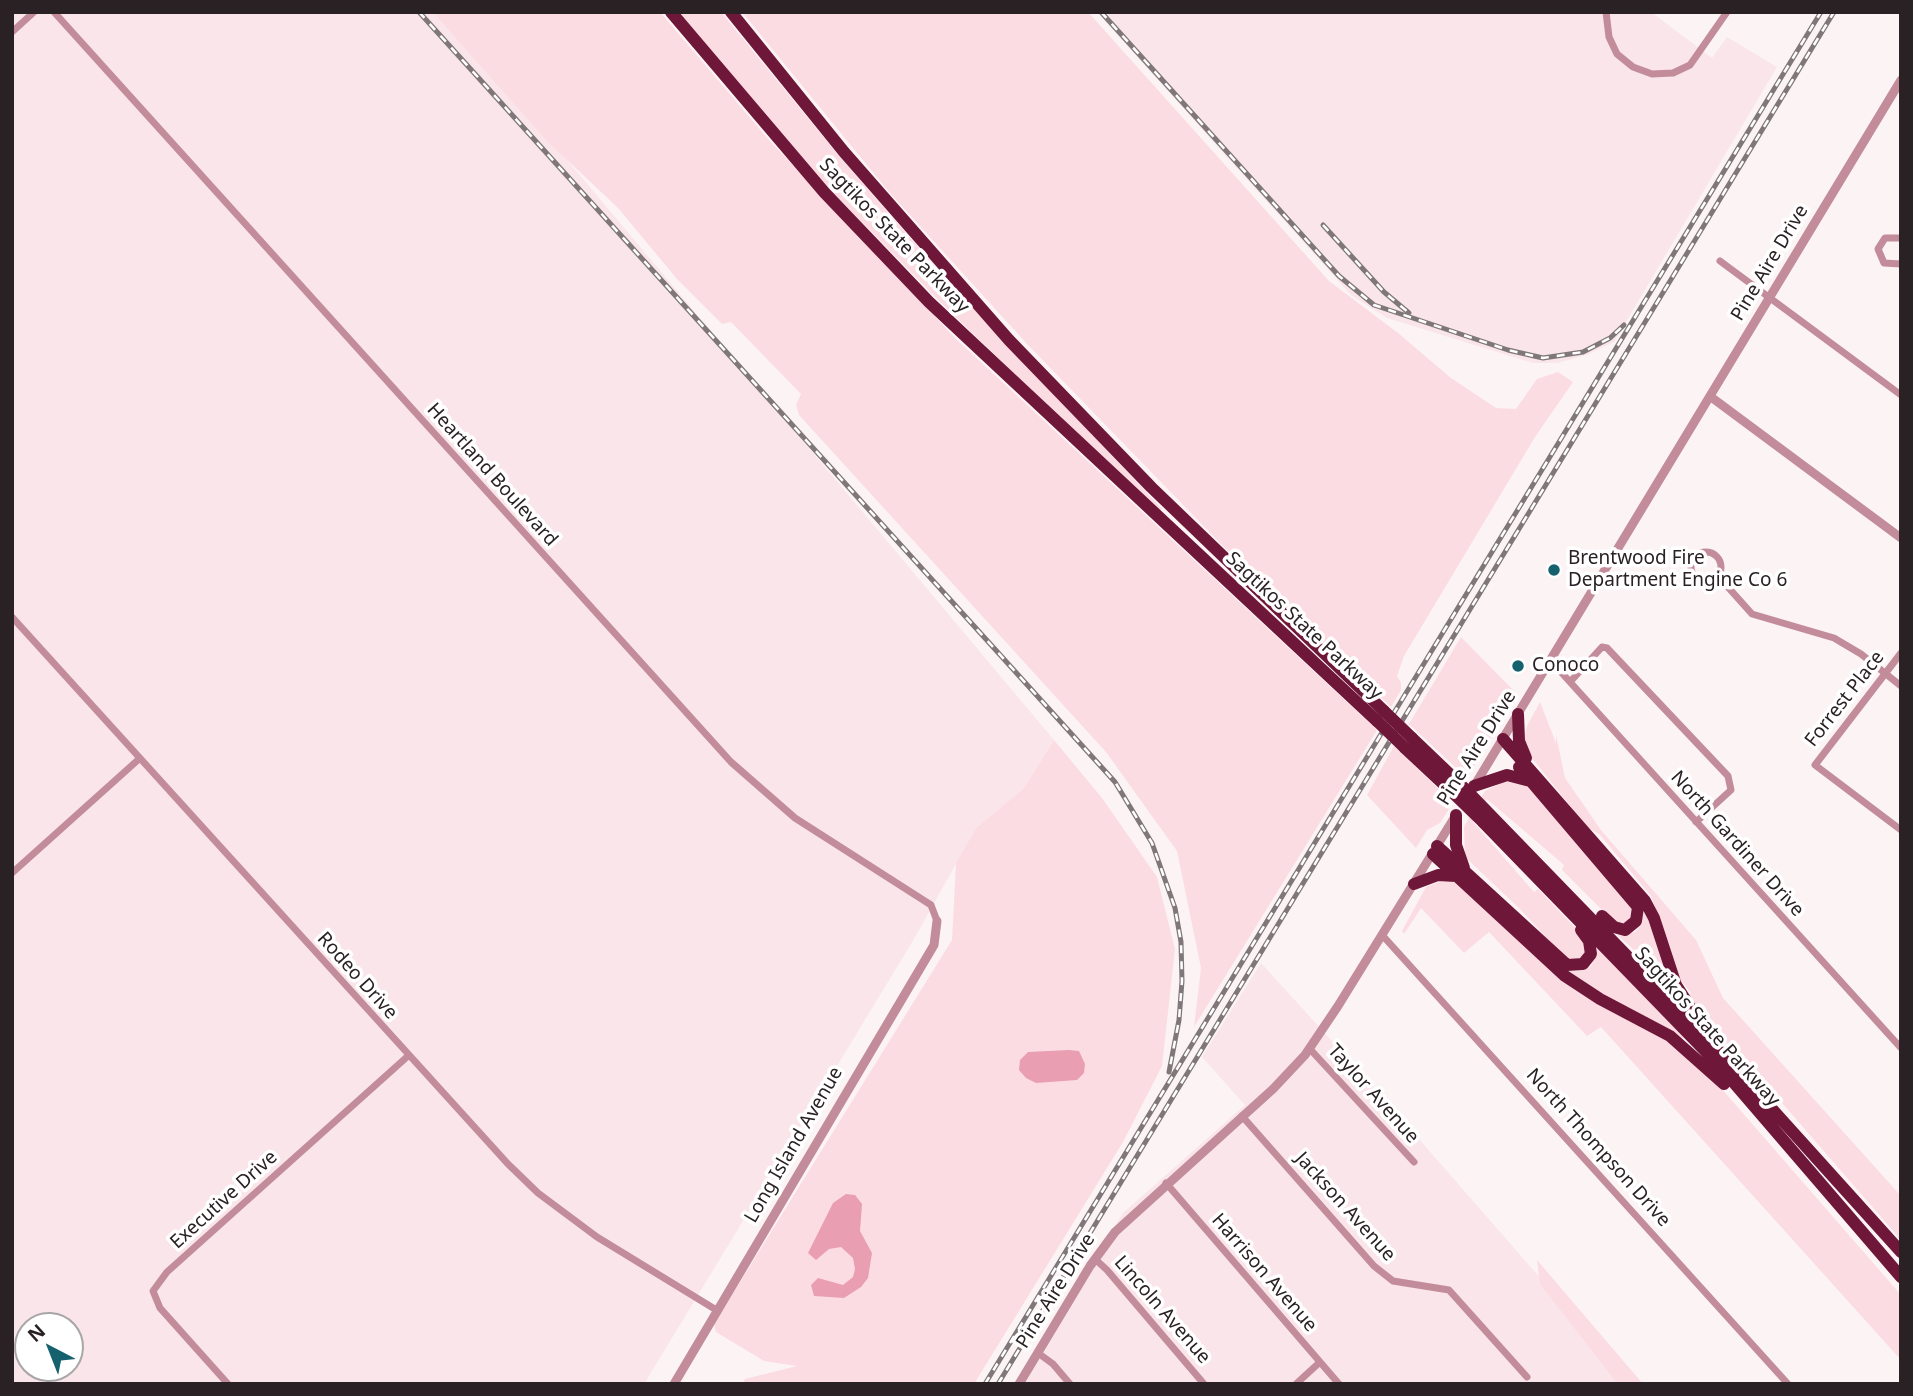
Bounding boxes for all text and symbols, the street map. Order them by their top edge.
street label: Sagtikos State Parkway [814,154,974,318]
street label: Pine Aire Drive [1727,201,1813,325]
street label: Heartland Boulevard [422,399,562,551]
street label: Sagtikos State Parkway [1221,547,1387,705]
place label: Brentwood Fire Department Engine Co 6 [1568,548,1787,592]
marker: Brentwood Fire Department Engine Co 6 [1546,562,1562,578]
street label: Forrest Place [1801,647,1889,751]
place label: Conoco [1532,655,1599,677]
marker: Conoco [1510,658,1526,674]
street label: Pine Aire Drive [1433,686,1521,810]
street label: North Gardiner Drive [1666,766,1808,922]
street label: Rodeo Drive [312,928,402,1024]
street label: Sagtikos State Parkway [1630,943,1784,1111]
street label: Taylor Avenue [1323,1040,1423,1148]
street label: Long Island Avenue [740,1063,848,1227]
street label: North Thompson Drive [1521,1064,1675,1232]
street label: Executive Drive [166,1146,282,1254]
street label: Jackson Avenue [1290,1148,1400,1266]
street label: Harrison Avenue [1206,1209,1322,1337]
street label: Pine Aire Drive [1012,1229,1100,1353]
street label: Lincoln Avenue [1109,1251,1215,1369]
north arrow [14,1312,84,1382]
text: N [22,1318,51,1348]

